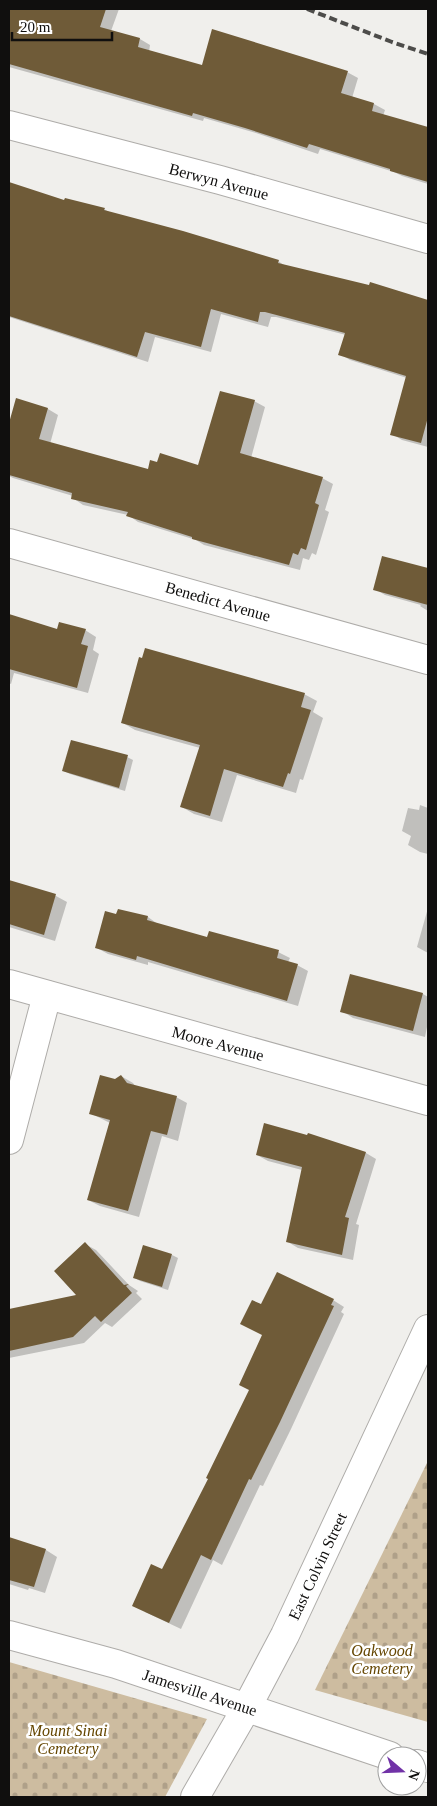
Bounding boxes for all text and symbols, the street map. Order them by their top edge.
scale bar [12,10,112,42]
text: 20 m [20,19,51,35]
street label: Berwyn Avenue [167,160,270,204]
street label: Benedict Avenue [163,578,272,625]
street label: Moore Avenue [170,1023,266,1064]
street label: East Colvin Street [285,1509,350,1623]
park label: Oakwood Cemetery [351,1642,414,1678]
street label: Jamesville Avenue [141,1666,259,1719]
park label: Mount Sinai Cemetery [28,1722,107,1758]
north arrow [377,1746,427,1796]
text: N [405,1768,423,1782]

